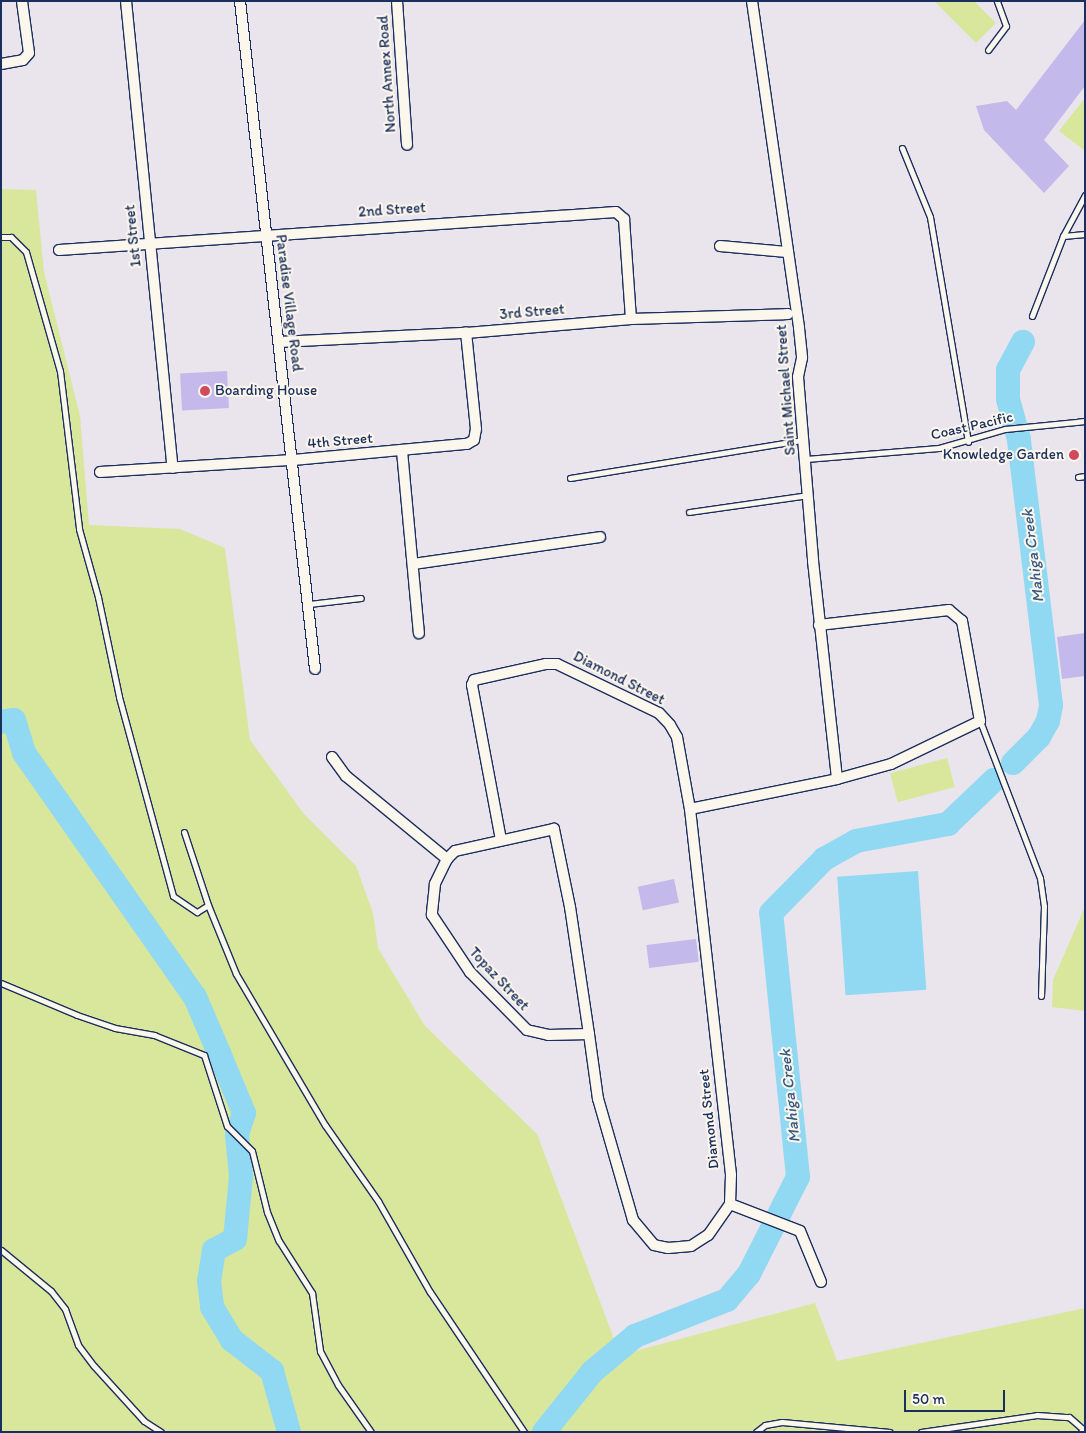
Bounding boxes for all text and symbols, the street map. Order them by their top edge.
street label: North Annex Road [374,15,400,133]
street label: 2nd Street [358,199,426,221]
street label: 1st Street [121,204,145,268]
street label: Paradise Village Road [272,234,306,372]
street label: 3rd Street [499,300,565,324]
street label: Saint Michael Street [772,325,800,455]
place label: Boarding House [215,382,317,400]
marker: Boarding House [199,385,211,397]
street label: Coast Pacific [929,408,1015,444]
street label: 4th Street [307,429,373,453]
place label: Knowledge Garden [943,446,1064,464]
marker: Knowledge Garden [1068,449,1080,461]
water label: Mahiga Creek [1018,508,1048,604]
street label: Diamond Street [570,647,668,709]
street label: Topaz Street [465,944,533,1014]
water label: Mahiga Creek [776,1048,804,1144]
street label: Diamond Street [695,1068,723,1170]
scale bar [906,1380,1007,1412]
text: 50 m [912,1390,945,1408]

